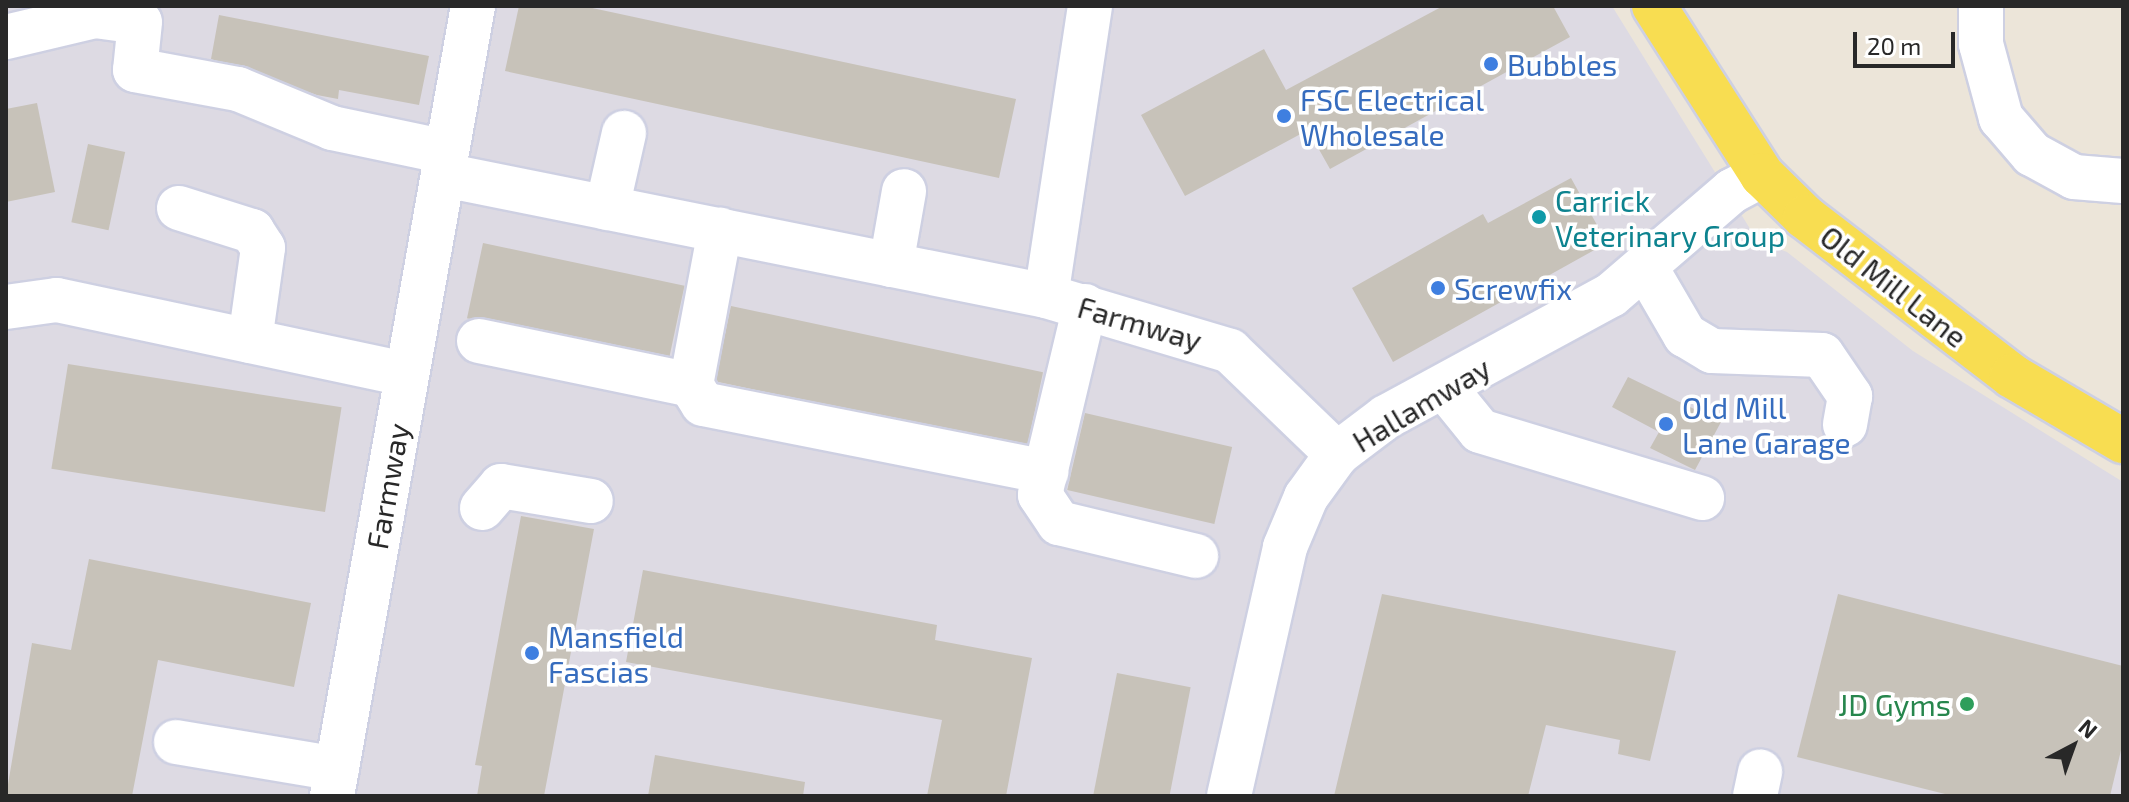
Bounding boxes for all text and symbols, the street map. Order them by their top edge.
scale bar [1857,16,1959,66]
text: 20 m [1867,31,1921,60]
place label: Bubbles [1507,46,1617,82]
marker: Bubbles [1482,55,1500,73]
place label: FSC Electrical Wholesale [1300,81,1484,152]
marker: FSC Electrical Wholesale [1275,107,1293,125]
place label: Carrick Veterinary Group [1555,182,1786,252]
marker: Carrick Veterinary Group [1530,208,1548,226]
street label: Old Mill Lane [1813,217,1975,355]
place label: Screwfix [1454,270,1572,306]
marker: Screwfix [1429,279,1447,297]
street label: Farmway [1074,288,1206,358]
street label: Hallamway [1346,349,1496,459]
place label: Old Mill Lane Garage [1682,389,1851,460]
marker: Old Mill Lane Garage [1657,415,1675,433]
street label: Farmway [358,420,416,552]
place label: Mansfield Fascias [548,618,684,688]
marker: Mansfield Fascias [523,644,541,662]
place label: JD Gyms [1838,686,1951,722]
marker: JD Gyms [1958,695,1976,713]
north arrow [2033,706,2113,786]
text: N [2074,713,2103,743]

